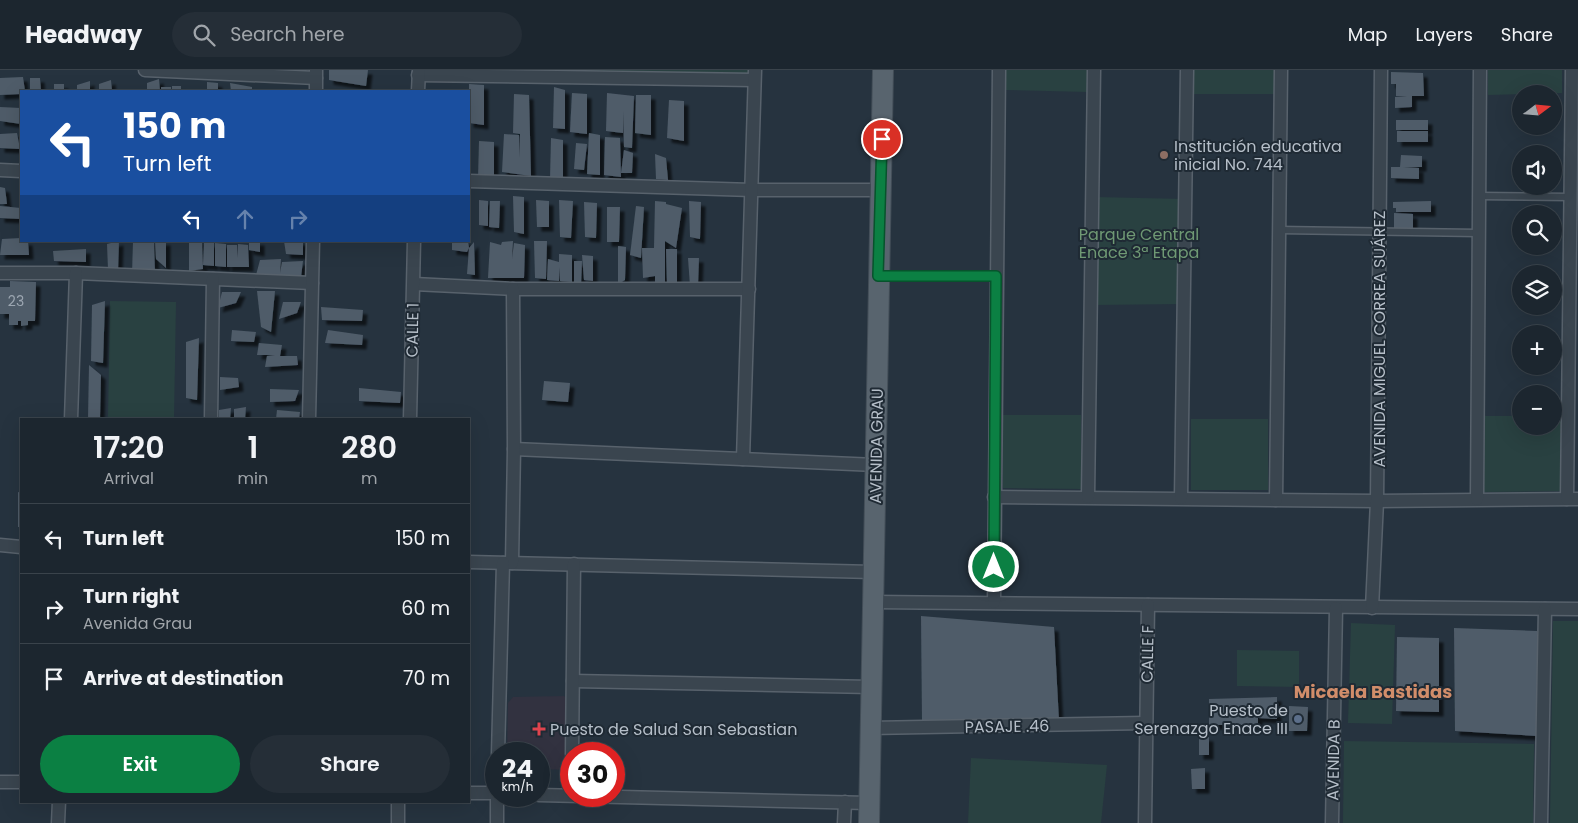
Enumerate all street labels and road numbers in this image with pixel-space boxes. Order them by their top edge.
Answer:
street label: AVENIDA MIGUEL CORREA SUÁREZ [1368,211,1391,467]
street label: CALLE 1 [401,303,424,357]
street label: AVENIDA GRAU [864,388,889,504]
street label: CALLE F [1135,625,1160,683]
street label: PASAJE .46 [964,714,1050,739]
street label: AVENIDA B [1321,719,1346,801]

